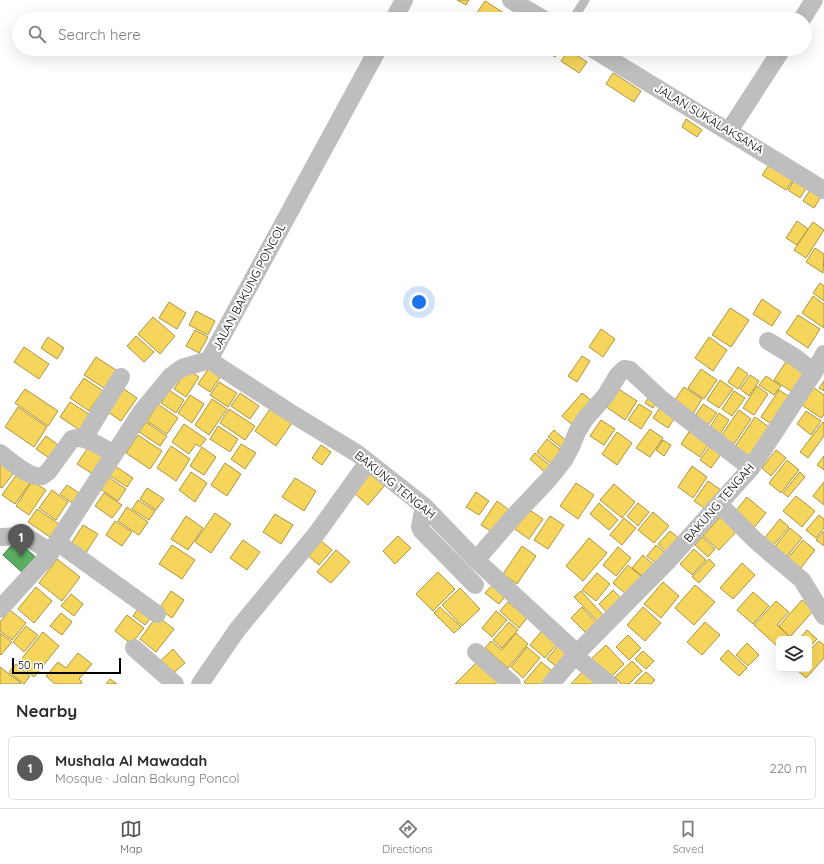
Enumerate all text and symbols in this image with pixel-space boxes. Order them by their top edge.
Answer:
search box [12,12,812,56]
icon: search [26,23,48,45]
text: Search here [58,25,141,44]
street label: JALAN SUKALAKSANA [652,80,767,157]
street label: JALAN BAKUNG PONCOL [209,220,289,353]
your location [409,292,429,312]
street label: BAKUNG TENGAH [352,447,439,522]
street label: BAKUNG TENGAH [680,460,757,545]
pin: 1 [8,524,34,557]
map controls [776,636,812,672]
button: layers [776,636,812,672]
scale bar [12,656,121,675]
text: 50 m [18,658,44,672]
text: Nearby [16,700,77,721]
text: Mushala Al Mawadah [55,751,207,770]
text: 1 [27,760,33,776]
text: 220 m [769,760,807,776]
text: Mosque · Jalan Bakung Poncol [55,770,240,786]
tab: Map [120,818,142,856]
tab: Directions [382,818,433,856]
tab: Saved [673,818,704,856]

